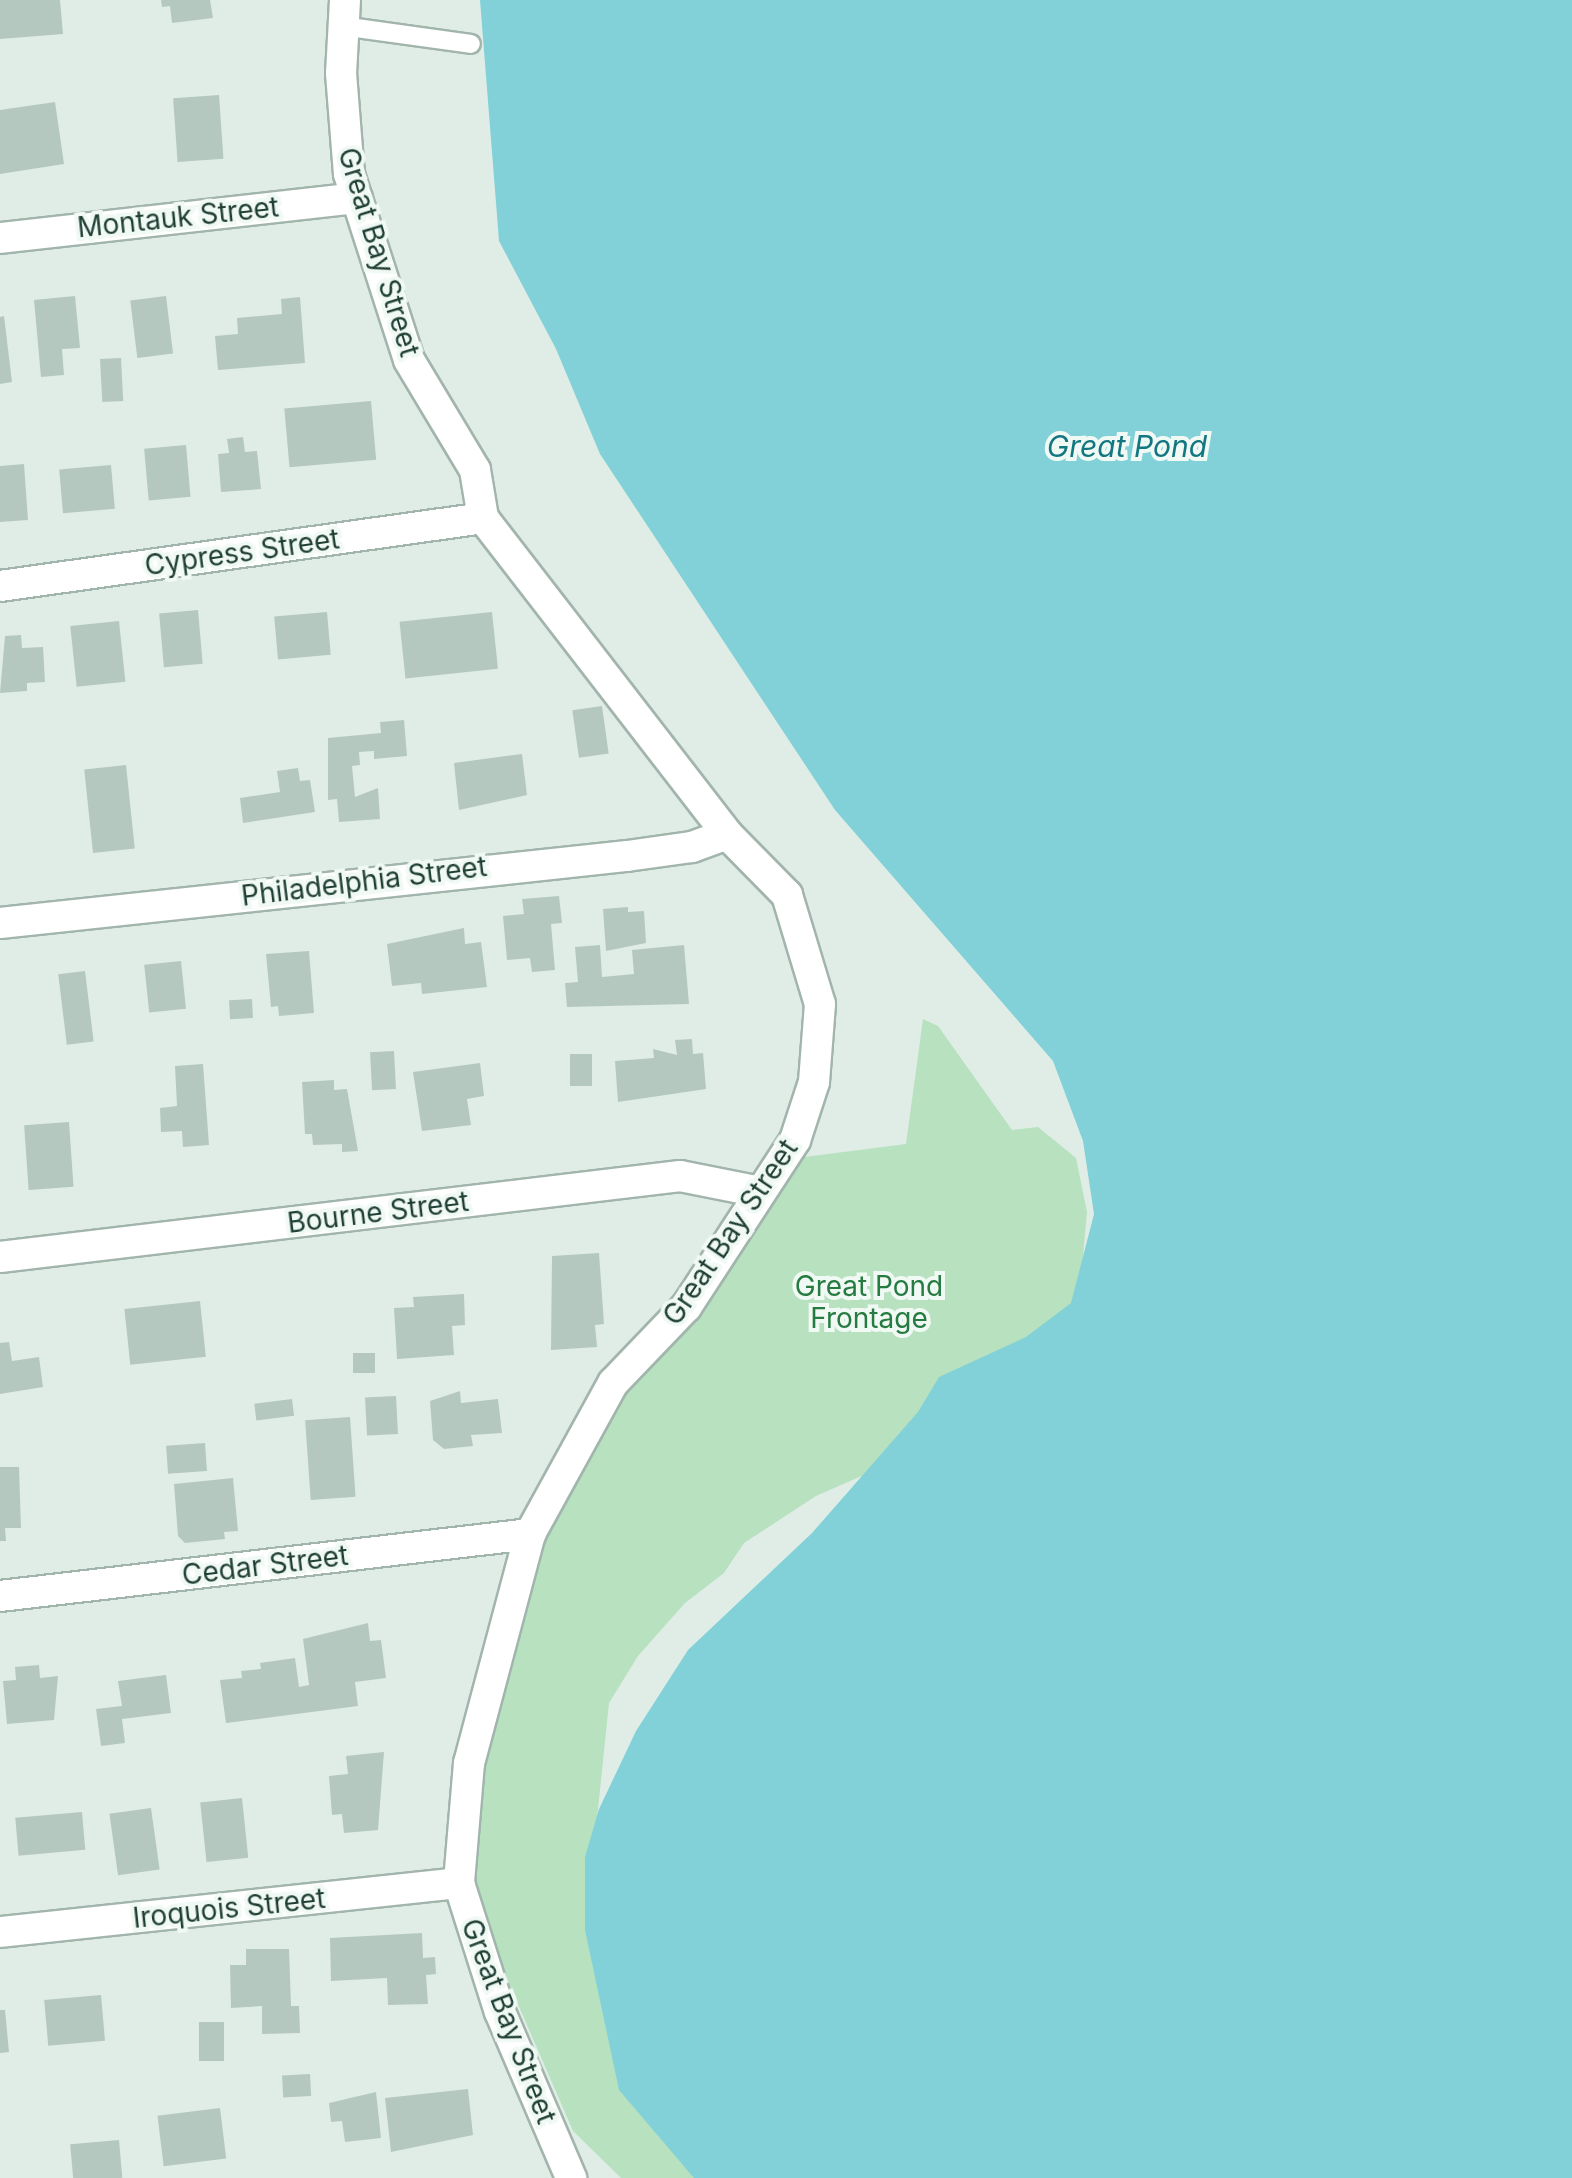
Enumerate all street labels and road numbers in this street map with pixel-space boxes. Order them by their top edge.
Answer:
street label: Great Bay Street [331,144,427,360]
street label: Montauk Street [76,190,280,244]
street label: Cypress Street [143,522,341,582]
street label: Philadelphia Street [239,849,489,913]
street label: Great Bay Street [656,1133,804,1331]
street label: Bourne Street [285,1184,471,1240]
street label: Cedar Street [180,1538,350,1592]
street label: Iroquois Street [131,1881,327,1935]
street label: Great Bay Street [455,1914,563,2128]

